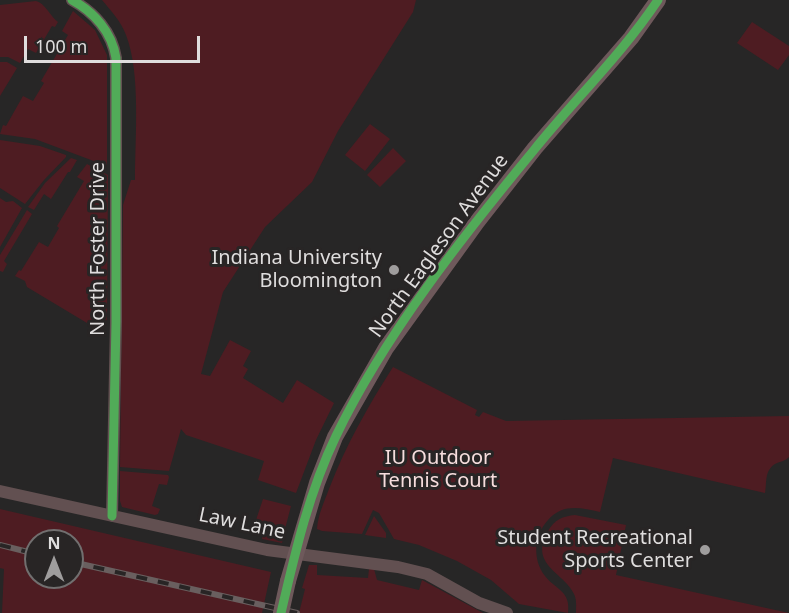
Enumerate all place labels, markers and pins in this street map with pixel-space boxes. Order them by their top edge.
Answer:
place label: Indiana University Bloomington [211,246,382,293]
marker: Indiana University Bloomington [387,263,401,277]
place label: Student Recreational Sports Center [497,526,693,573]
marker: Student Recreational Sports Center [698,543,712,557]

